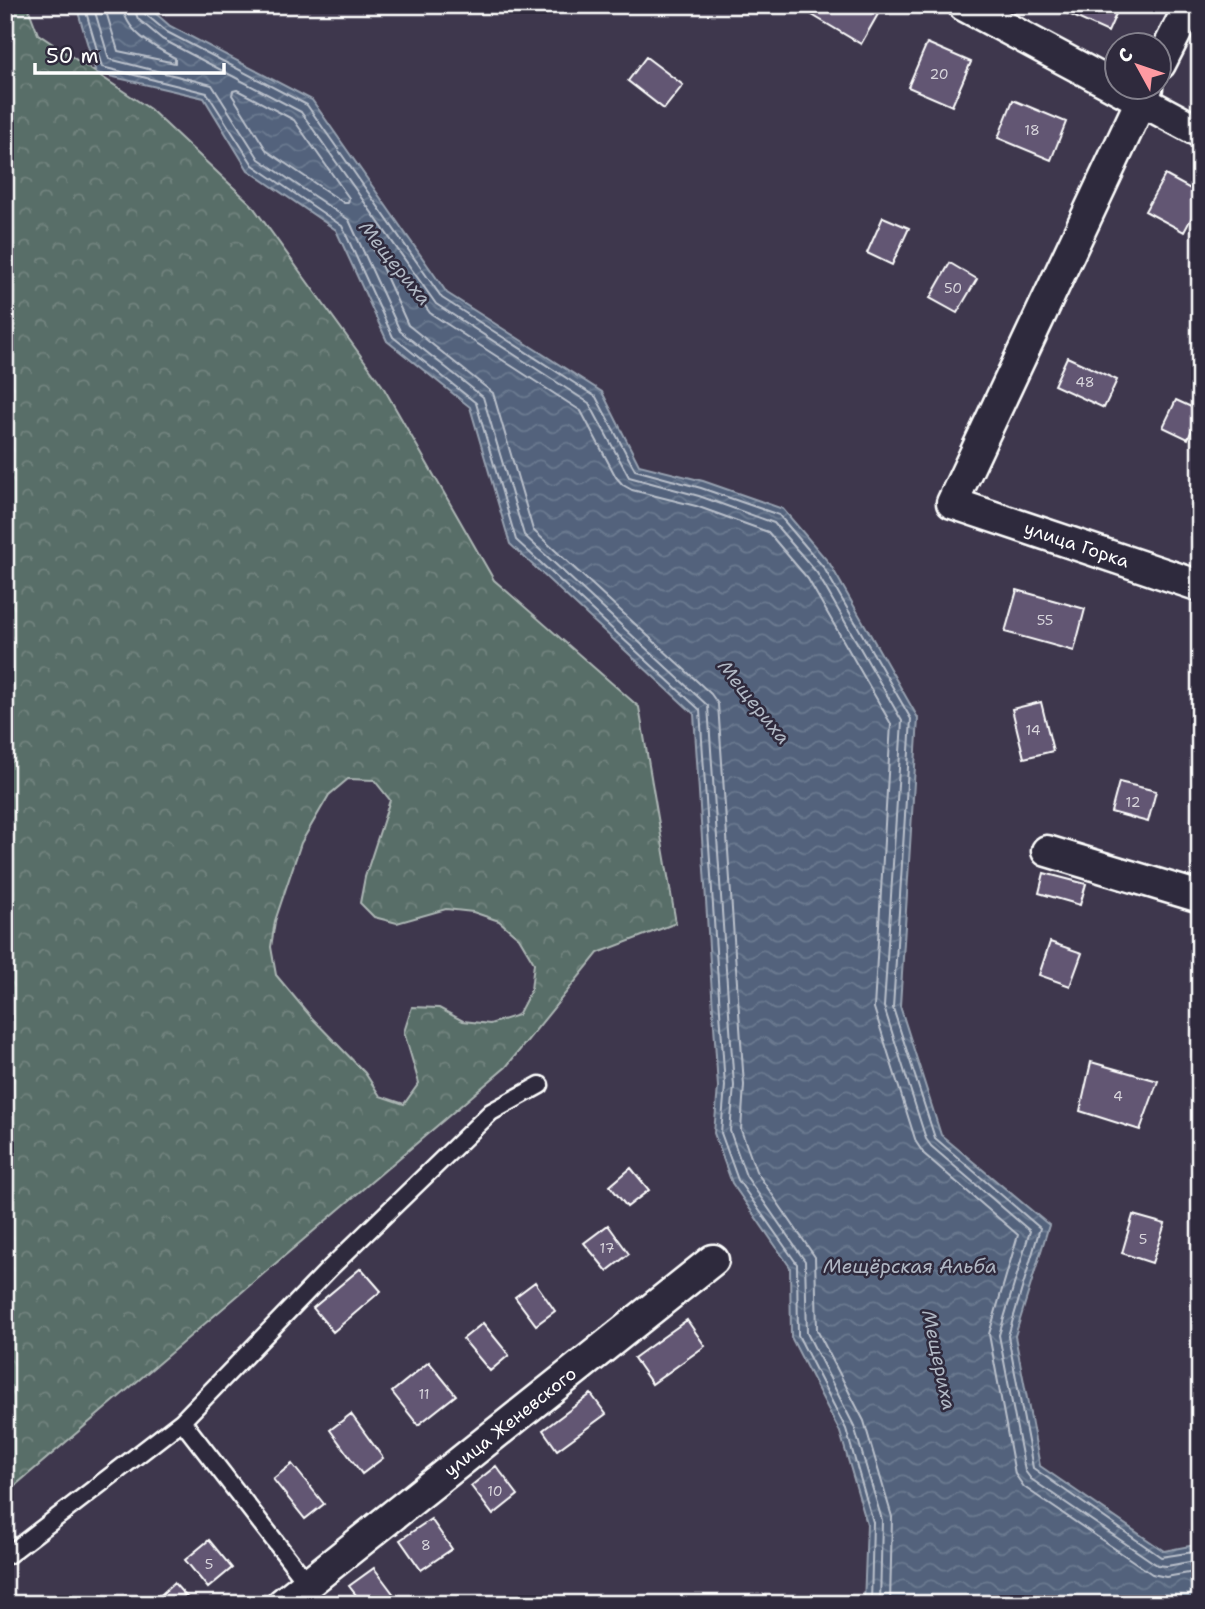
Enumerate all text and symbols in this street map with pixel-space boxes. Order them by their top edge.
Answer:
scale bar [35,32,224,76]
north arrow [1104,32,1174,102]
text: 50 m [46,42,99,70]
text: С [1112,43,1139,68]
house number: 20 [929,65,949,83]
house number: 18 [1024,121,1040,139]
water label: Мещериха [353,216,437,310]
house number: 50 [944,279,962,297]
house number: 48 [1075,373,1095,391]
street label: улица Горка [1021,516,1132,573]
house number: 55 [1037,611,1053,629]
water label: Мещериха [712,655,796,749]
house number: 14 [1025,721,1041,739]
house number: 12 [1126,793,1140,811]
house number: 4 [1113,1087,1123,1105]
house number: 5 [1139,1230,1147,1248]
house number: 17 [600,1239,614,1257]
water label: Мещёрская Альба [823,1254,997,1279]
water label: Мещериха [916,1308,962,1412]
street label: улица Женевского [439,1362,581,1482]
house number: 11 [418,1385,430,1403]
house number: 10 [487,1482,503,1500]
house number: 8 [421,1536,431,1554]
house number: 5 [205,1555,213,1573]

